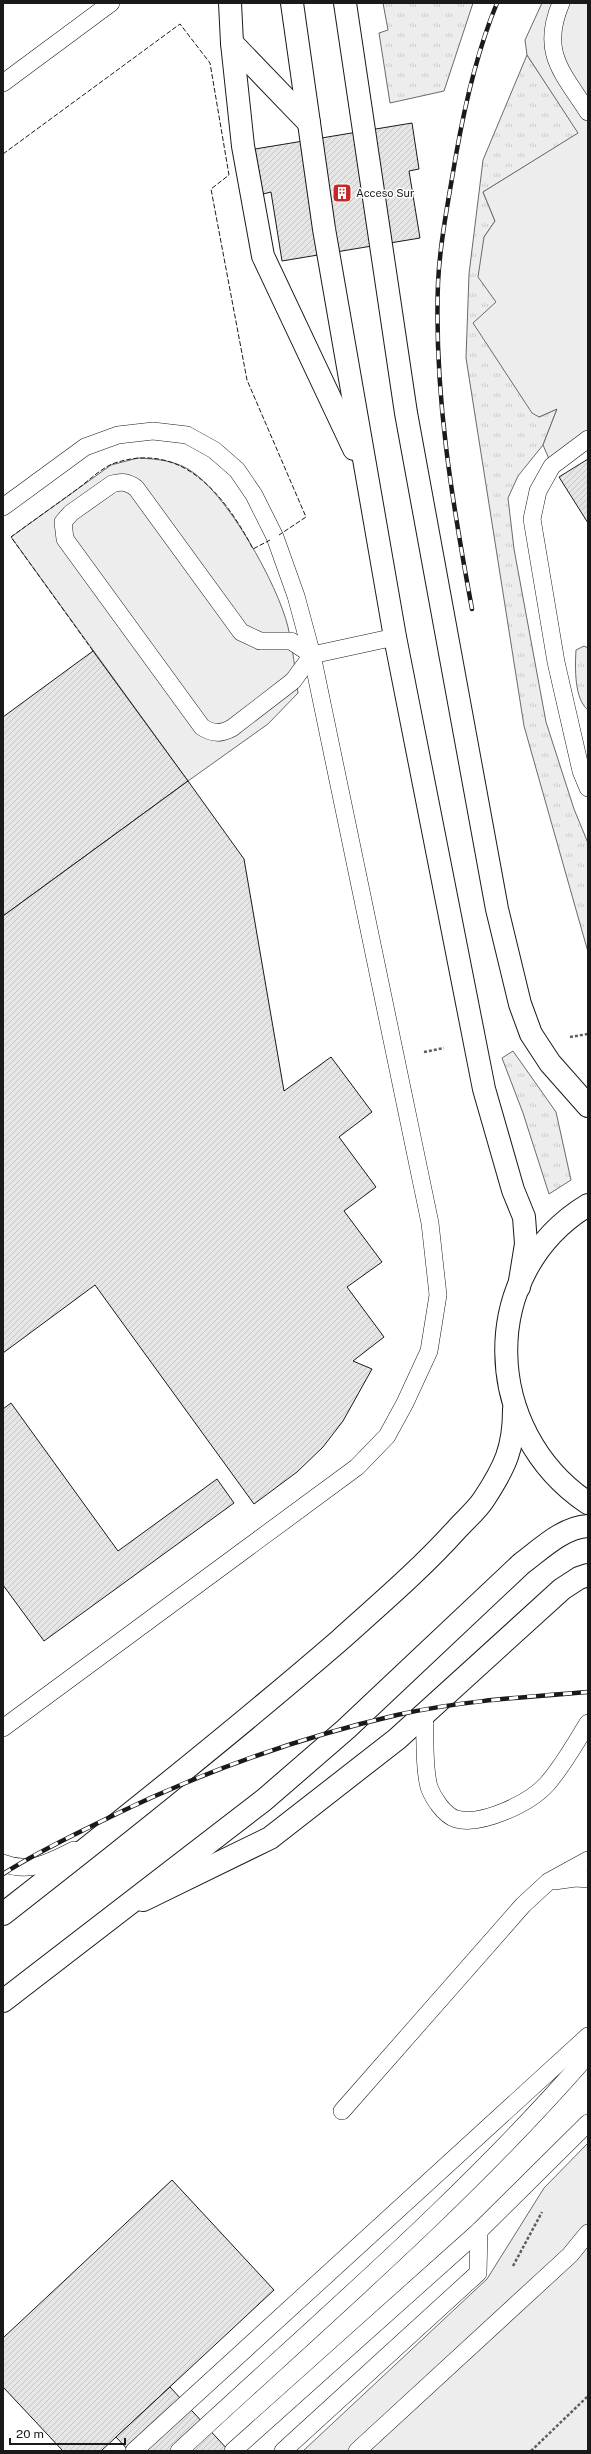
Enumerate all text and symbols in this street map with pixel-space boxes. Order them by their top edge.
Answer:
building icon: Acceso Sur [331,182,353,204]
place label: Acceso Sur [356,187,414,199]
scale bar [10,2420,125,2446]
text: 20 m [16,2427,44,2441]

